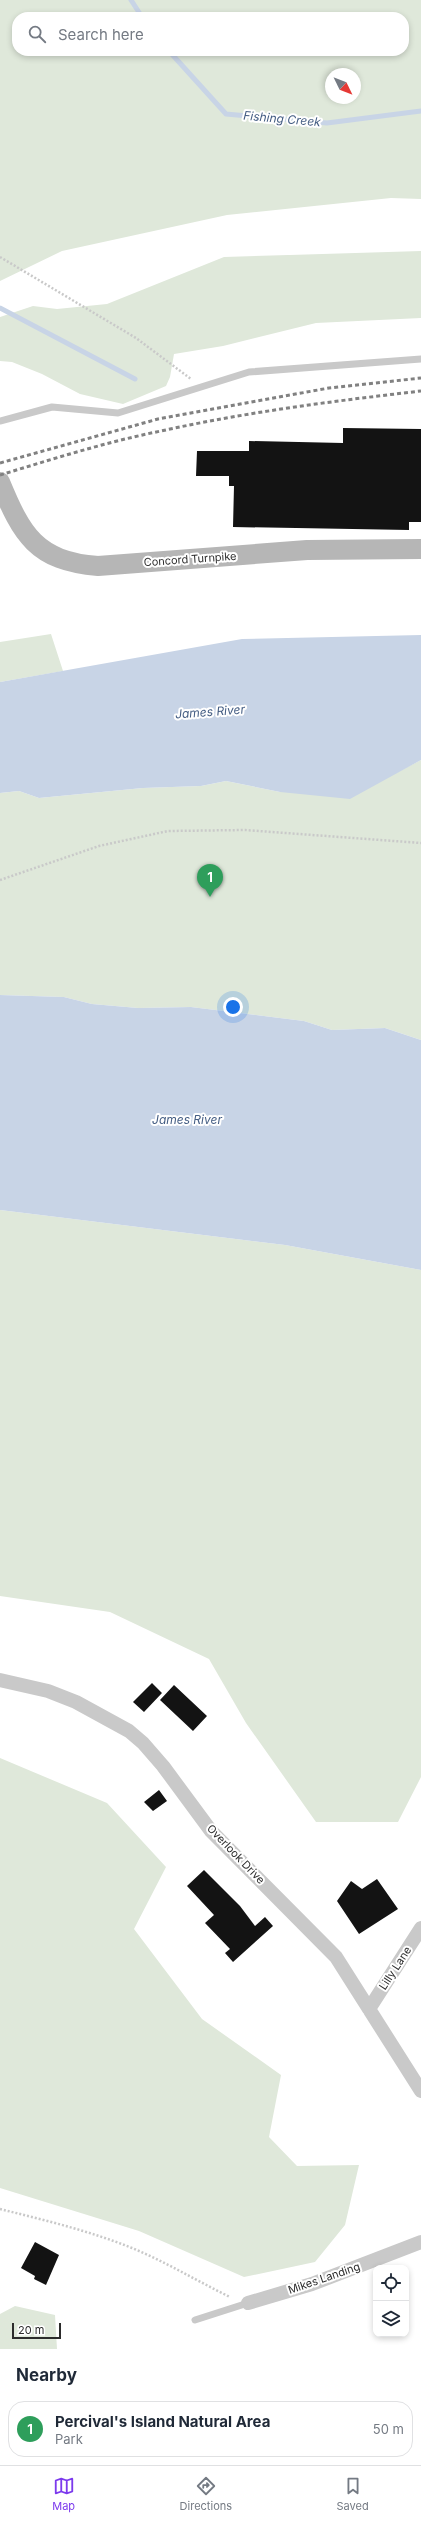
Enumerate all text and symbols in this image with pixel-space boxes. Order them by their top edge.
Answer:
search box [12,12,409,56]
icon: search [26,23,48,45]
text: Search here [58,25,144,44]
north arrow [325,68,361,104]
water label: Fishing Creek [243,108,322,129]
street label: Concord Turnpike [143,549,237,569]
water label: James River [175,702,246,721]
pin: 1 [197,864,223,897]
your location [223,997,243,1017]
water label: James River [152,1112,222,1127]
street label: Overlook Drive [204,1821,268,1887]
street label: Lilly Lane [376,1944,414,1992]
street label: Mikes Landing [286,2259,362,2297]
map controls [373,2265,409,2337]
button: locate [373,2265,409,2301]
button: layers [373,2301,409,2337]
scale bar [12,2321,61,2340]
text: 20 m [18,2323,44,2337]
text: Nearby [16,2365,77,2385]
text: Percival's Island Natural Area [55,2412,270,2431]
text: 1 [27,2421,33,2437]
text: 50 m [373,2421,404,2437]
text: Park [55,2431,83,2447]
tab: Map [52,2475,75,2513]
tab: Directions [180,2475,232,2513]
tab: Saved [337,2475,369,2513]

